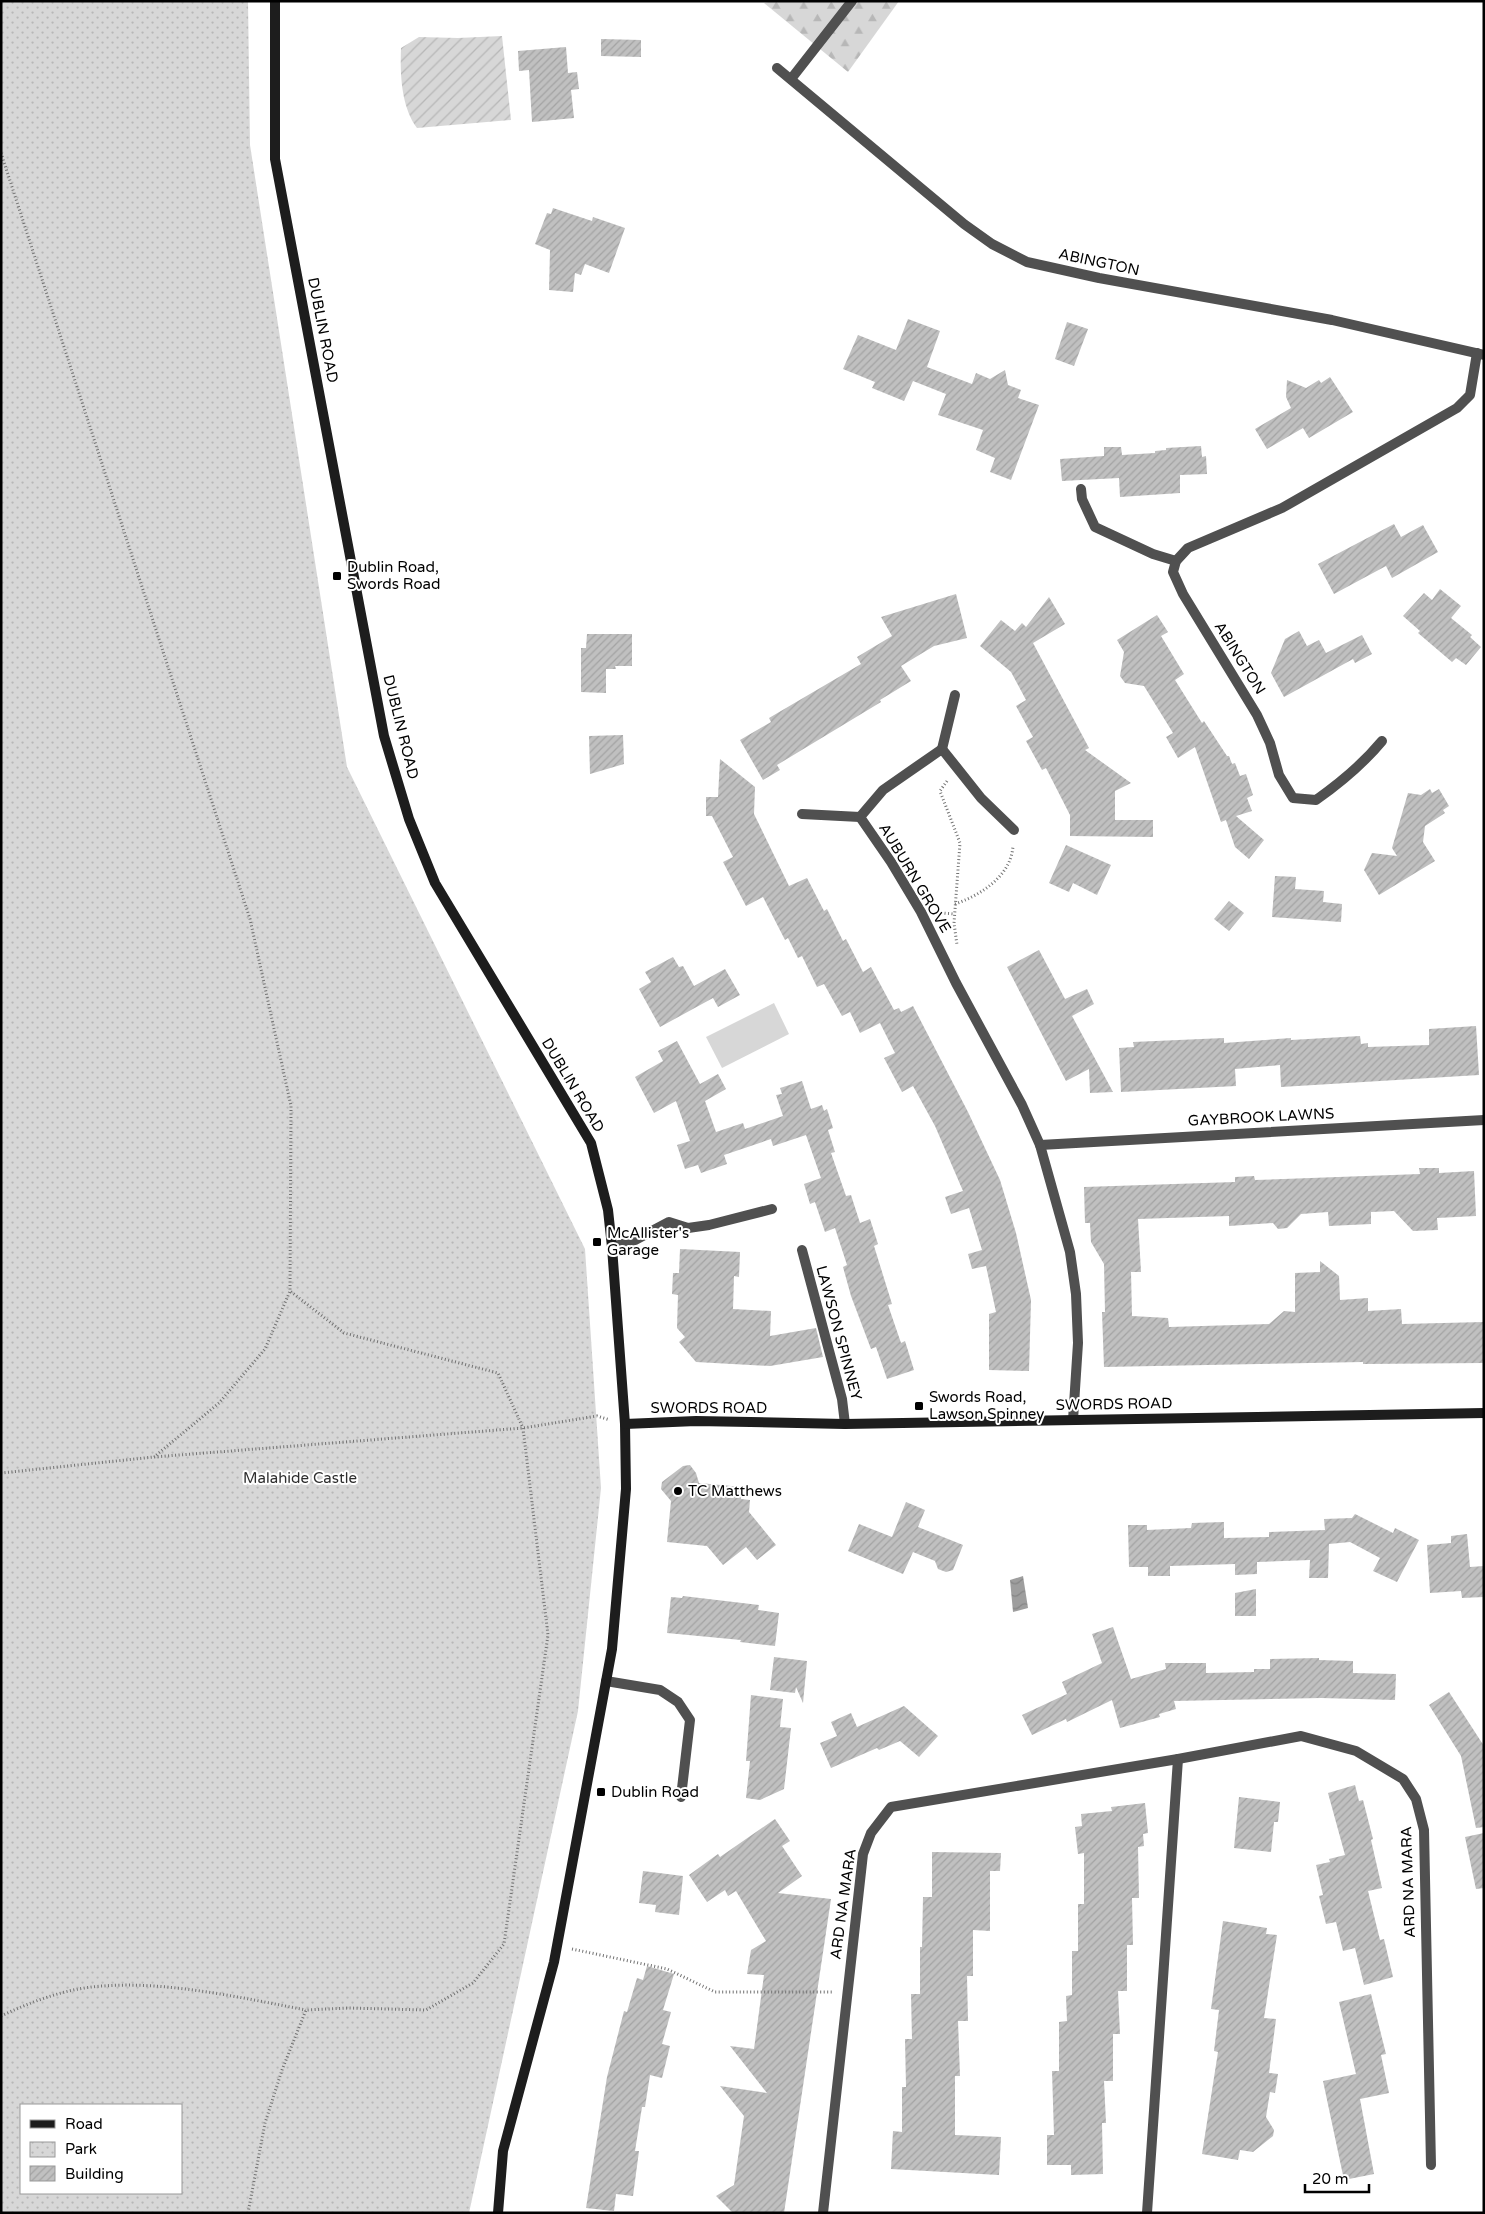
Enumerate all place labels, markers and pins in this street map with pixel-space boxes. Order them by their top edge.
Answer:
place label: Dublin Road, Swords Road [347,558,440,593]
marker: Dublin Road, Swords Road [331,570,343,582]
place label: McAllister's Garage [607,1224,689,1259]
marker: McAllister's Garage [591,1236,603,1248]
place label: Swords Road, Lawson Spinney [929,1388,1044,1423]
marker: Swords Road, Lawson Spinney [913,1400,925,1412]
place label: TC Matthews [688,1482,782,1500]
marker: TC Matthews [672,1485,684,1497]
place label: Dublin Road [611,1783,699,1801]
marker: Dublin Road [595,1786,607,1798]

